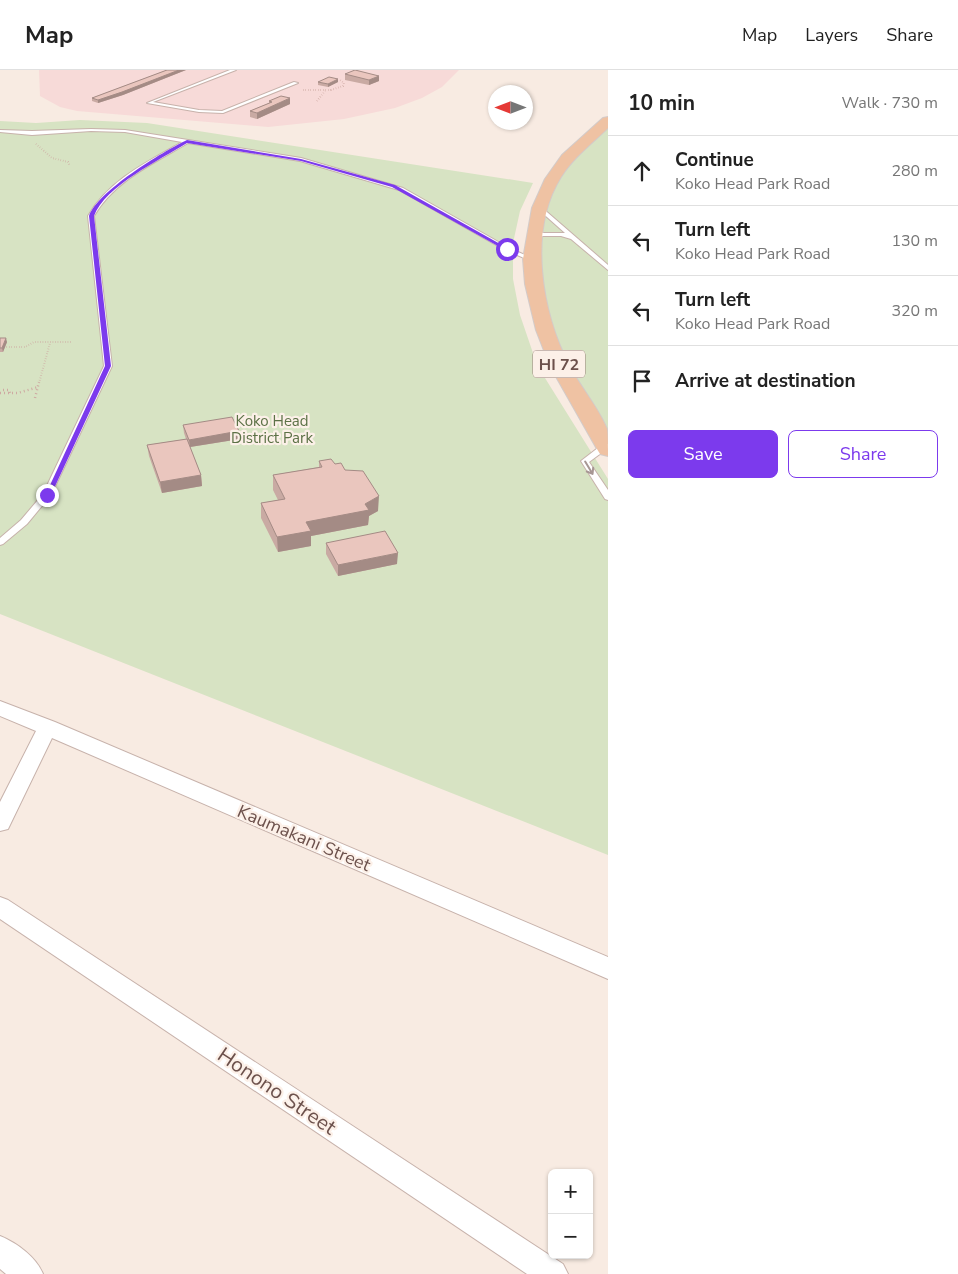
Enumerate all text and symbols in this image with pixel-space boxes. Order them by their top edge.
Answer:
text: Map [25,19,73,51]
text: Map [742,23,777,47]
text: Layers [805,23,858,47]
text: Share [886,23,933,47]
north arrow [488,85,533,130]
text: 10 min [628,89,695,117]
text: Walk · 730 m [842,92,938,114]
text: Continue [675,147,754,173]
icon: ahead [628,157,656,185]
text: 280 m [891,160,938,182]
text: Koko Head Park Road [675,173,830,195]
text: Turn left [675,217,750,243]
icon: left [628,227,656,255]
text: 130 m [891,230,938,252]
route start [496,238,519,261]
text: Koko Head Park Road [675,243,830,265]
text: Turn left [675,287,750,313]
icon: left [628,297,656,325]
text: 320 m [891,300,938,322]
text: Koko Head Park Road [675,313,830,335]
road number: HI 72 [533,350,585,378]
icon: arrive [628,367,656,395]
text: Arrive at destination [675,368,856,394]
park label: Koko Head District Park [231,411,313,448]
button: Save [628,430,778,478]
button: Share [788,430,938,478]
one-way arrow [585,461,595,475]
route end [36,484,59,507]
street label: Kaumakani Street [234,799,375,877]
street label: Honono Street [212,1041,342,1141]
map controls [548,1169,593,1259]
button: + [548,1169,593,1214]
button: − [548,1214,593,1259]

